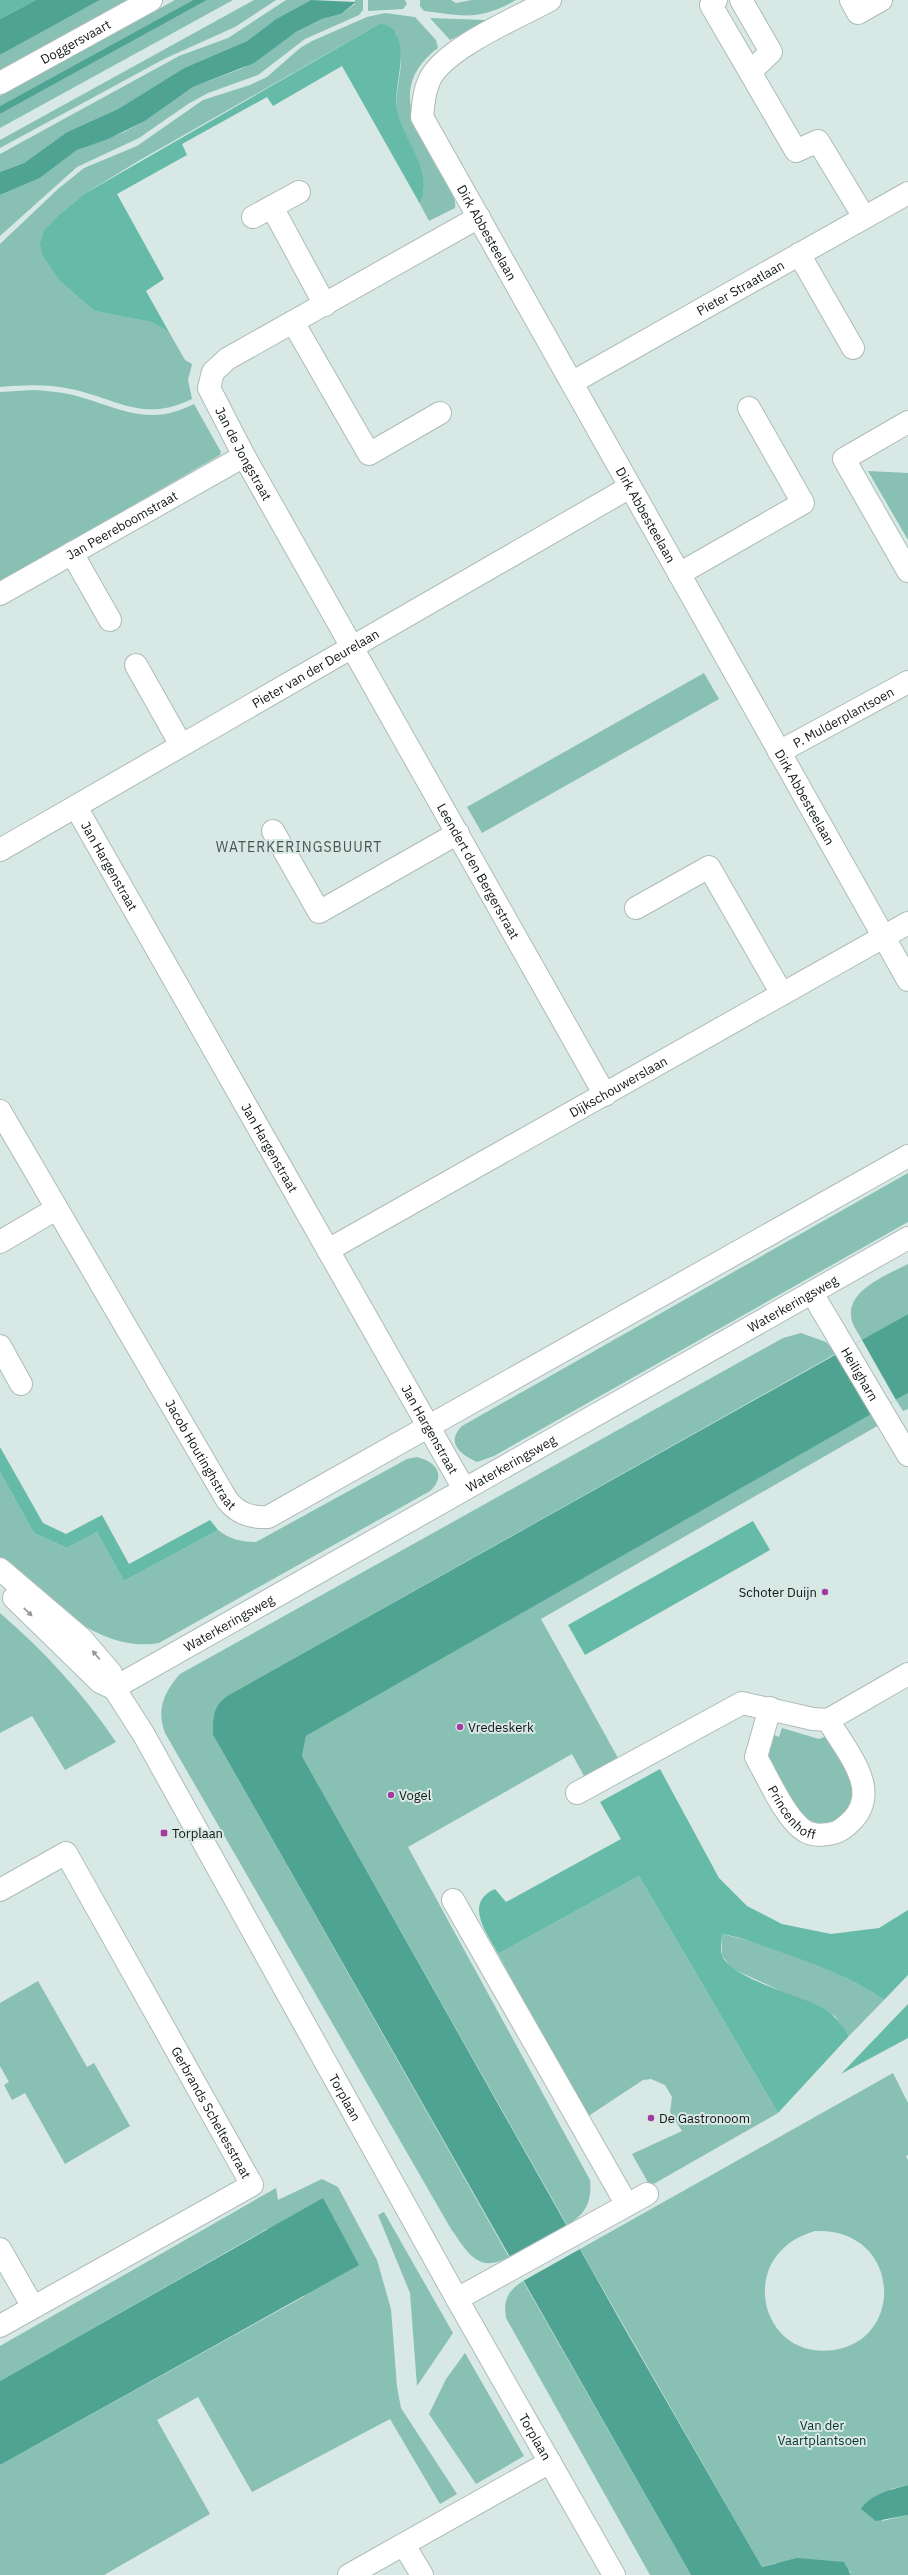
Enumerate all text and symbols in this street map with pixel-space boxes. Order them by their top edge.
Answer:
street label: Doggersvaart [37,15,113,68]
street label: Dirk Abbesteelaan [453,182,521,283]
street label: Pieter Straatlaan [693,256,787,319]
street label: Jan de Jongstraat [212,404,276,503]
street label: Dirk Abbesteelaan [612,464,680,566]
street label: Jan Peereboomstraat [63,487,181,563]
street label: Pieter van der Deurelaan [249,625,382,712]
street label: P. Mulderplantsoen [790,683,897,751]
street label: Dirk Abbesteelaan [771,746,839,848]
street label: Leendert den Bergerstraat [433,800,524,942]
street label: Jan Hargenstraat [77,818,142,914]
district label: WATERKERINGSBUURT [216,838,382,856]
street label: Dijkschouwerslaan [566,1052,670,1121]
street label: Jan Hargenstraat [238,1100,302,1195]
street label: Waterkeringsweg [744,1271,841,1336]
street label: Heiligharn [837,1344,882,1404]
street label: Jan Hargenstraat [398,1382,462,1477]
street label: Jacob Houtinghstraat [162,1396,240,1514]
street label: Waterkeringsweg [463,1431,559,1495]
place label: Schoter Duijn [739,1584,817,1601]
marker: Schoter Duijn [820,1587,830,1597]
street label: Waterkeringsweg [181,1591,277,1655]
one-way arrow [23,1607,33,1616]
one-way arrow [91,1650,100,1661]
place label: Vredeskerk [468,1719,534,1736]
marker: Vredeskerk [455,1722,465,1732]
street label: Princenhoff [764,1782,817,1843]
place label: Vogel [399,1787,432,1804]
marker: Vogel [386,1790,396,1800]
place label: Torplaan [172,1825,223,1842]
marker: Torplaan [159,1828,169,1838]
street label: Gerbrands Scheltesstraat [168,2043,255,2181]
street label: Torplaan [325,2071,365,2124]
place label: De Gastronoom [659,2110,750,2127]
marker: De Gastronoom [646,2113,656,2123]
street label: Torplaan [515,2410,555,2463]
park label: Van der Vaartplantsoen [778,2417,866,2449]

